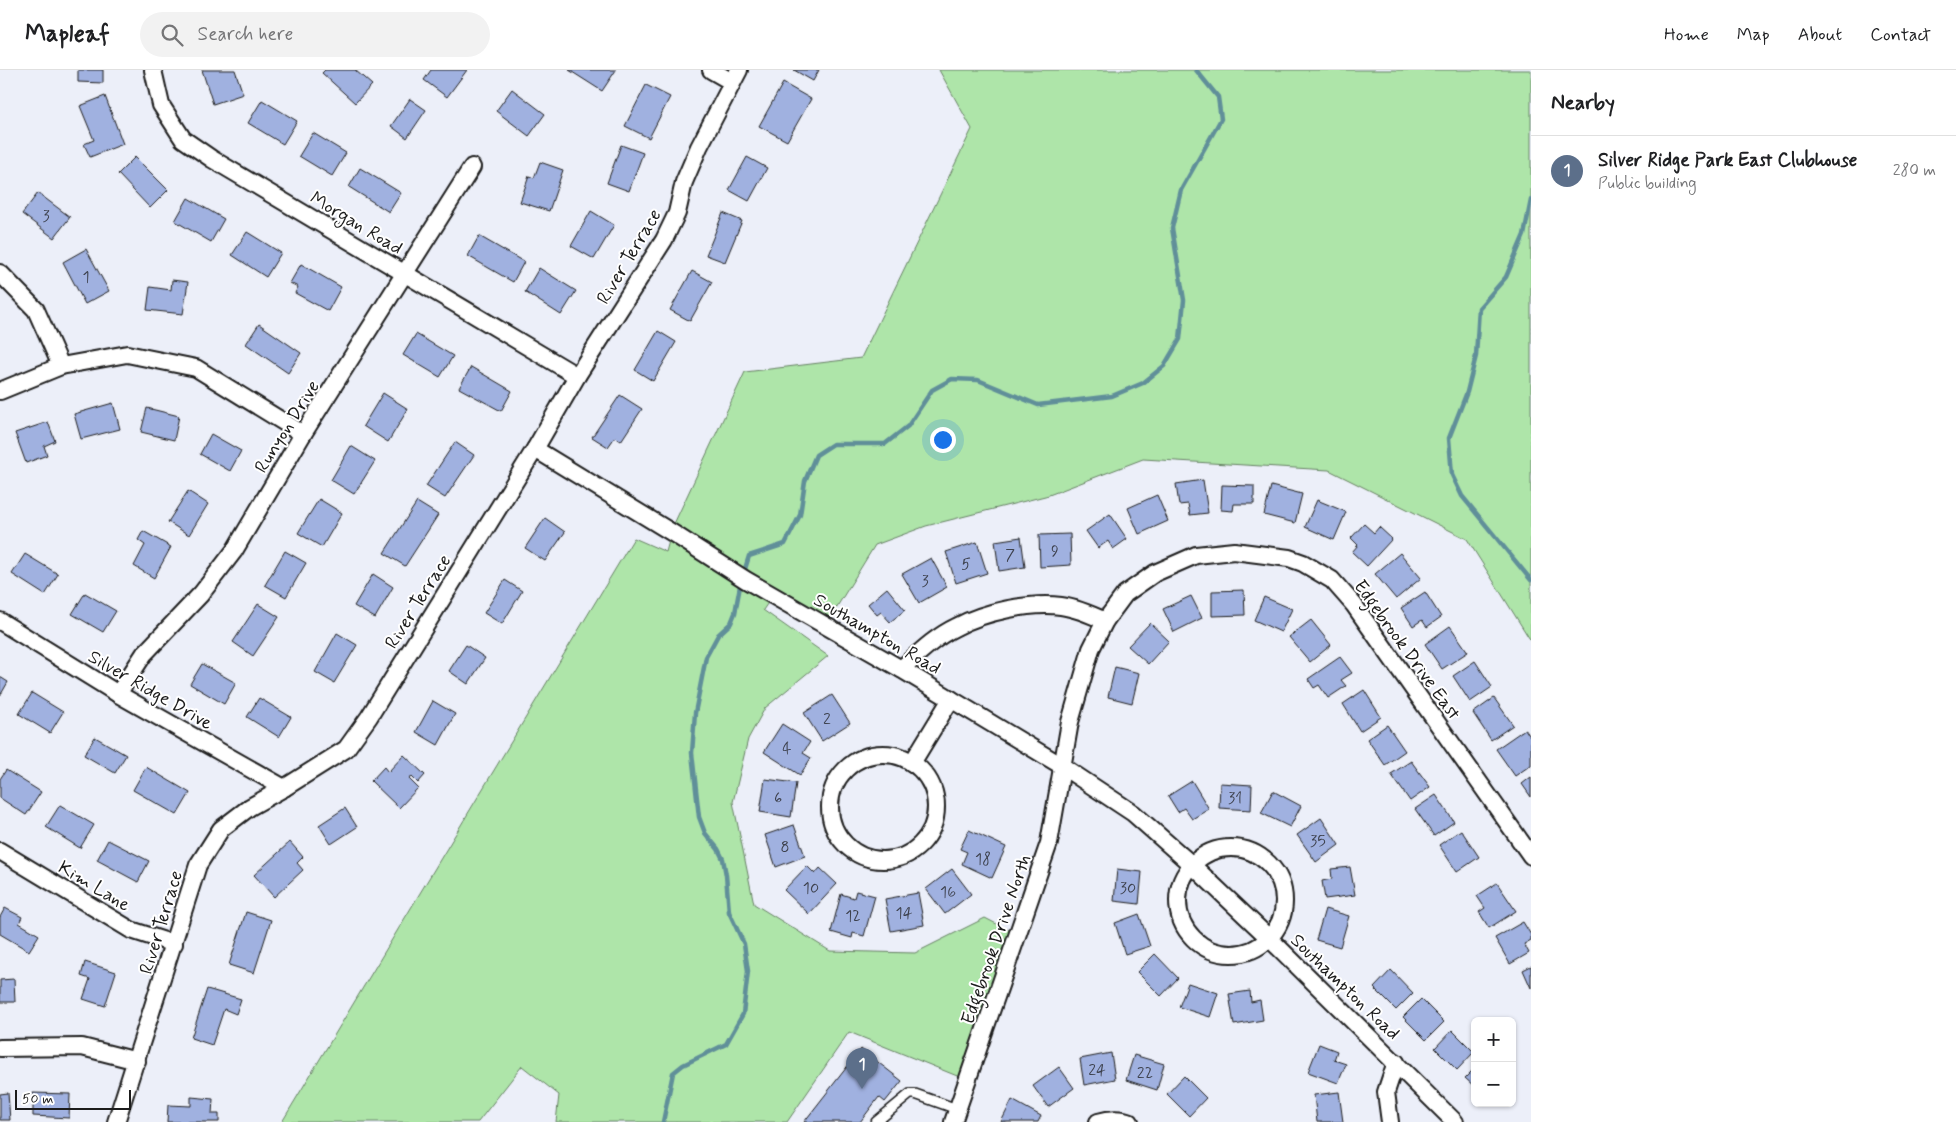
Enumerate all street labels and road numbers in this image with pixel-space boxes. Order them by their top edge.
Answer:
street label: Morgan Road [304,186,407,263]
street label: River Terrace [591,205,668,309]
street label: Runyon Drive [249,376,326,478]
street label: River Terrace [379,550,457,654]
street label: Edgebrook Drive East [1345,575,1466,727]
street label: Southampton Road [809,588,945,681]
street label: Silver Ridge Drive [83,645,217,737]
street label: Edgebrook Drive North [956,851,1040,1029]
street label: Kim Lane [54,855,135,918]
street label: River Terrace [134,868,189,977]
street label: Southampton Road [1285,928,1405,1046]

